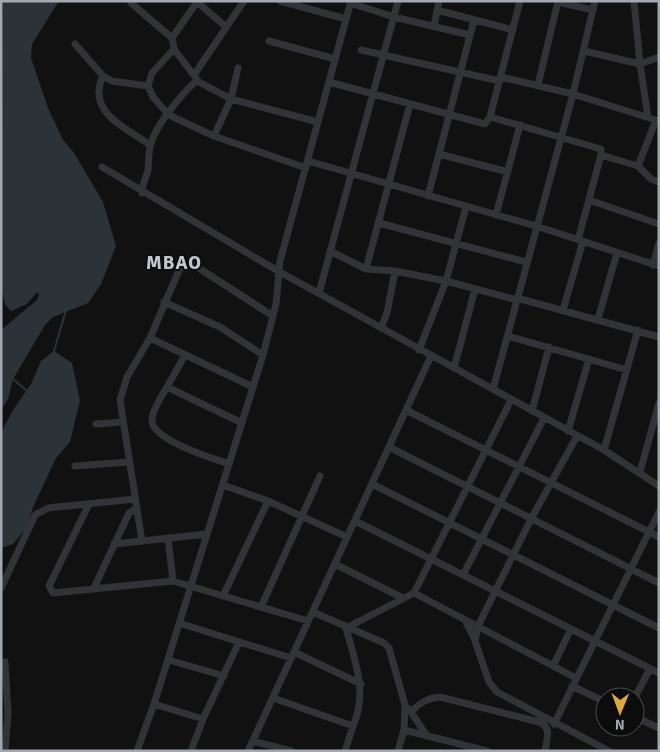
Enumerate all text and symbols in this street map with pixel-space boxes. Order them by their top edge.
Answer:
district label: MBAO [146,251,202,275]
north arrow [595,687,645,737]
text: N [615,716,625,733]

